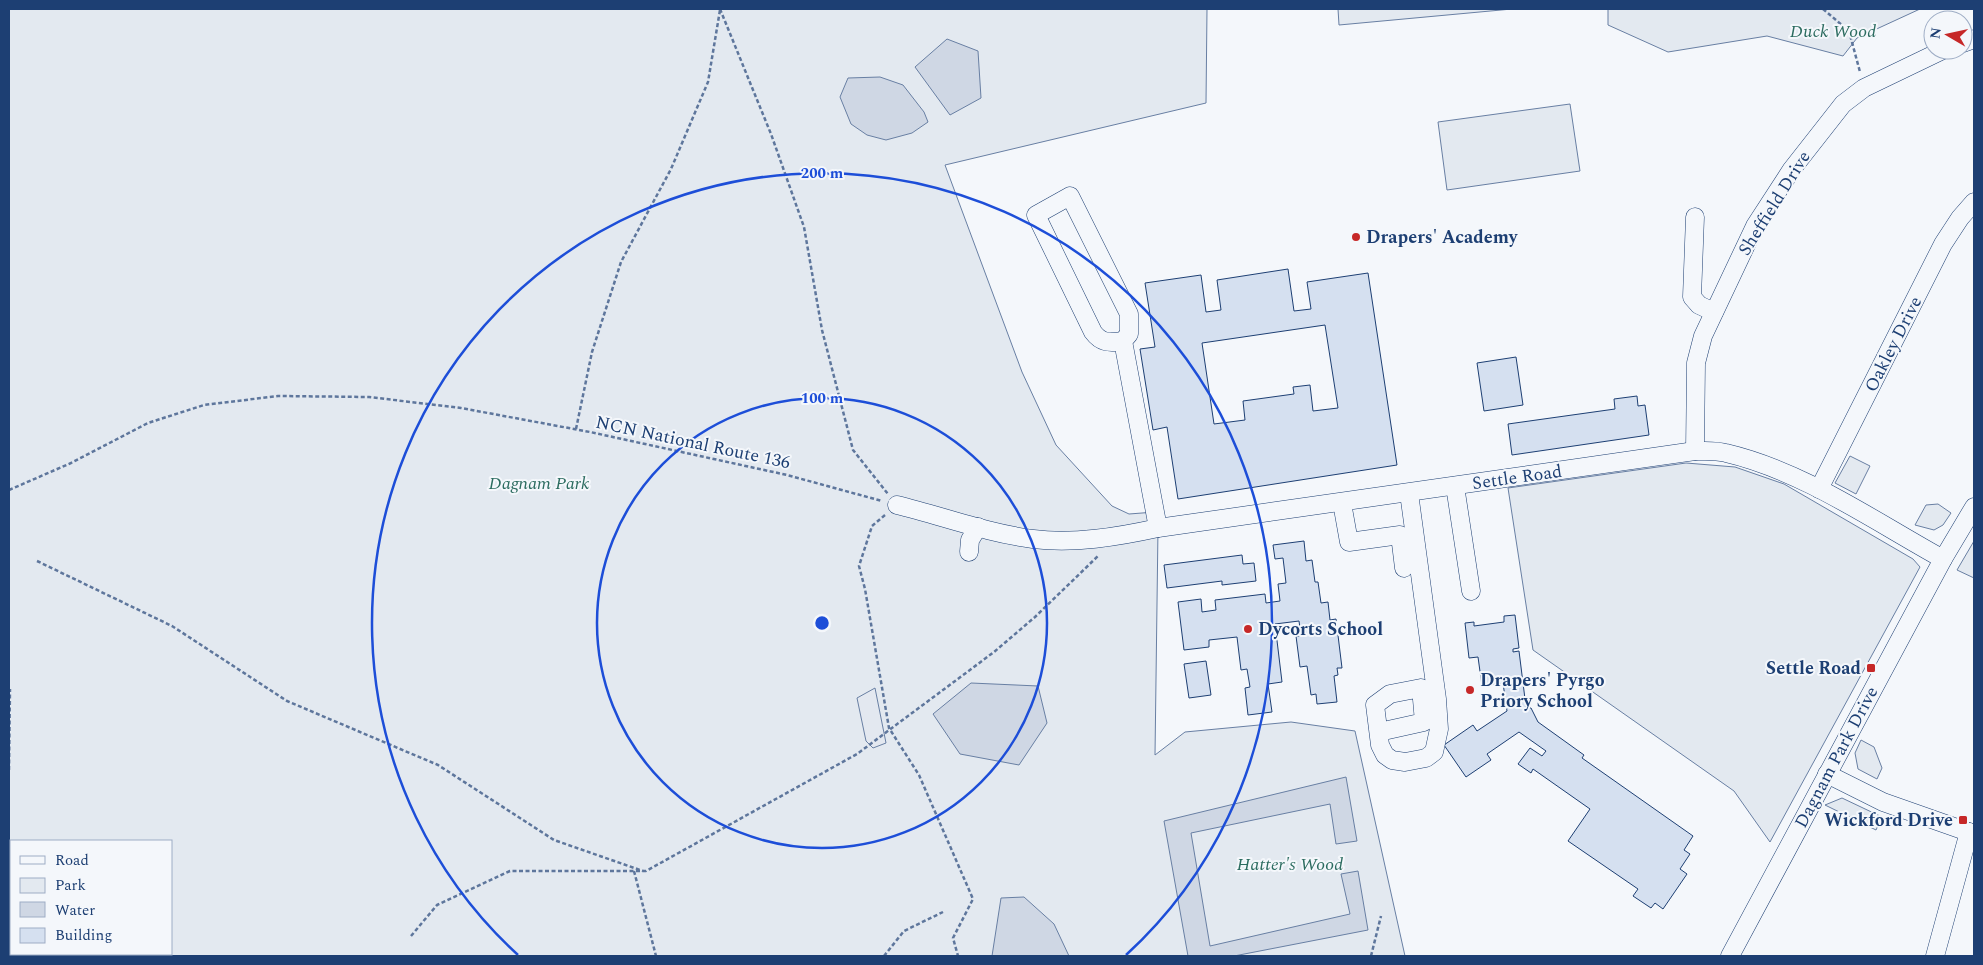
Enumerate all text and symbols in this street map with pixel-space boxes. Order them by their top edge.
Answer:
north arrow [1923,10,1973,60]
park label: Duck Wood [1790,18,1876,45]
text: N [1924,26,1947,40]
street label: Sheffield Drive [1731,146,1817,261]
text: 200 m [801,162,844,185]
place label: Drapers' Academy [1366,224,1519,251]
marker: Drapers' Academy [1350,231,1362,243]
street label: Oakley Drive [1858,292,1929,397]
text: 100 m [801,387,844,410]
street label: NCN National Route 136 [593,409,793,476]
street label: Settle Road [1470,458,1564,497]
park label: Dagnam Park [489,470,590,497]
centre of rings [813,614,831,632]
place label: Dycorts School [1258,616,1383,643]
marker: Dycorts School [1242,623,1254,635]
place label: Settle Road [1766,655,1862,682]
marker: Settle Road [1865,662,1877,674]
place label: Drapers' Pyrgo Priory School [1480,667,1605,715]
street label: Dagnam Park Drive [1788,682,1885,833]
marker: Drapers' Pyrgo Priory School [1464,684,1476,696]
place label: Wickford Drive [1824,807,1953,834]
marker: Wickford Drive [1957,814,1969,826]
legend [10,840,172,955]
text: Road [55,849,89,872]
park label: Hatter's Wood [1237,851,1343,878]
text: Park [55,874,86,897]
text: Water [55,899,95,922]
text: Building [55,924,112,947]

